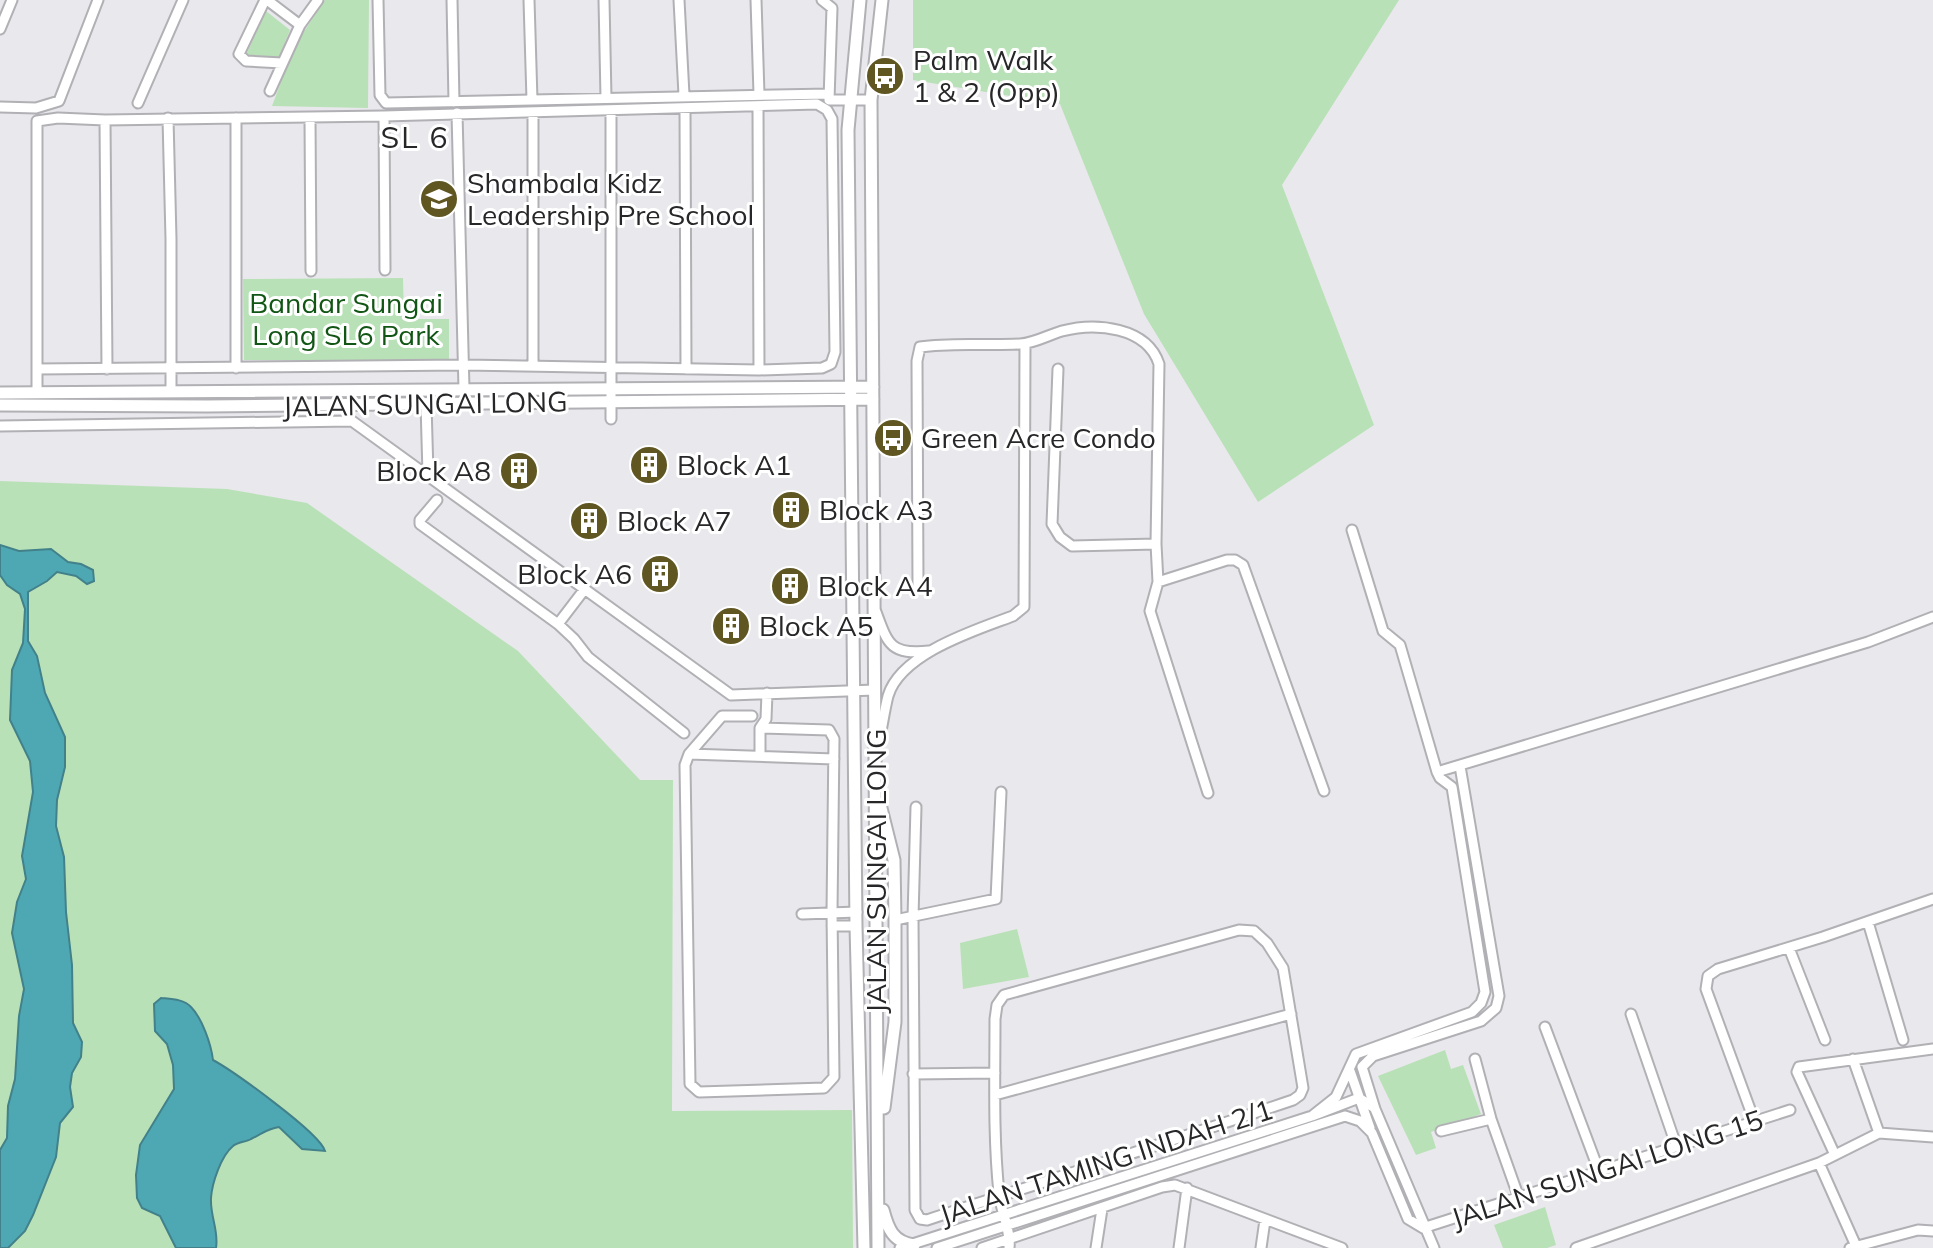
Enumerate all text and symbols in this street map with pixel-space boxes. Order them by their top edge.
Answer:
place label: Palm Walk 1 & 2 (Opp) [913,42,1060,109]
bus stop icon: Palm Walk 1 & 2 (Opp) [864,55,906,97]
district label: SL 6 [381,118,449,156]
place label: Shambala Kidz Leadership Pre School [467,165,754,232]
school or university icon: Shambala Kidz Leadership Pre School [418,178,460,220]
park label: Bandar Sungai Long SL6 Park [249,285,443,352]
street label: JALAN SUNGAI LONG [282,384,568,423]
bus stop icon: Green Acre Condo [872,417,914,459]
place label: Green Acre Condo [921,420,1156,455]
building icon: Block A1 [628,444,670,486]
place label: Block A1 [677,447,792,482]
building icon: Block A8 [498,450,540,492]
place label: Block A8 [376,453,491,488]
building icon: Block A3 [770,489,812,531]
place label: Block A3 [819,492,934,527]
building icon: Block A7 [568,500,610,542]
place label: Block A7 [617,503,732,538]
building icon: Block A6 [639,553,681,595]
place label: Block A6 [517,556,632,591]
building icon: Block A4 [769,565,811,607]
place label: Block A4 [818,568,933,603]
building icon: Block A5 [710,605,752,647]
place label: Block A5 [759,608,874,643]
street label: JALAN SUNGAI LONG [858,729,893,1013]
street label: JALAN TAMING INDAH 2/1 [935,1091,1277,1232]
street label: JALAN SUNGAI LONG 15 [1446,1102,1767,1236]

